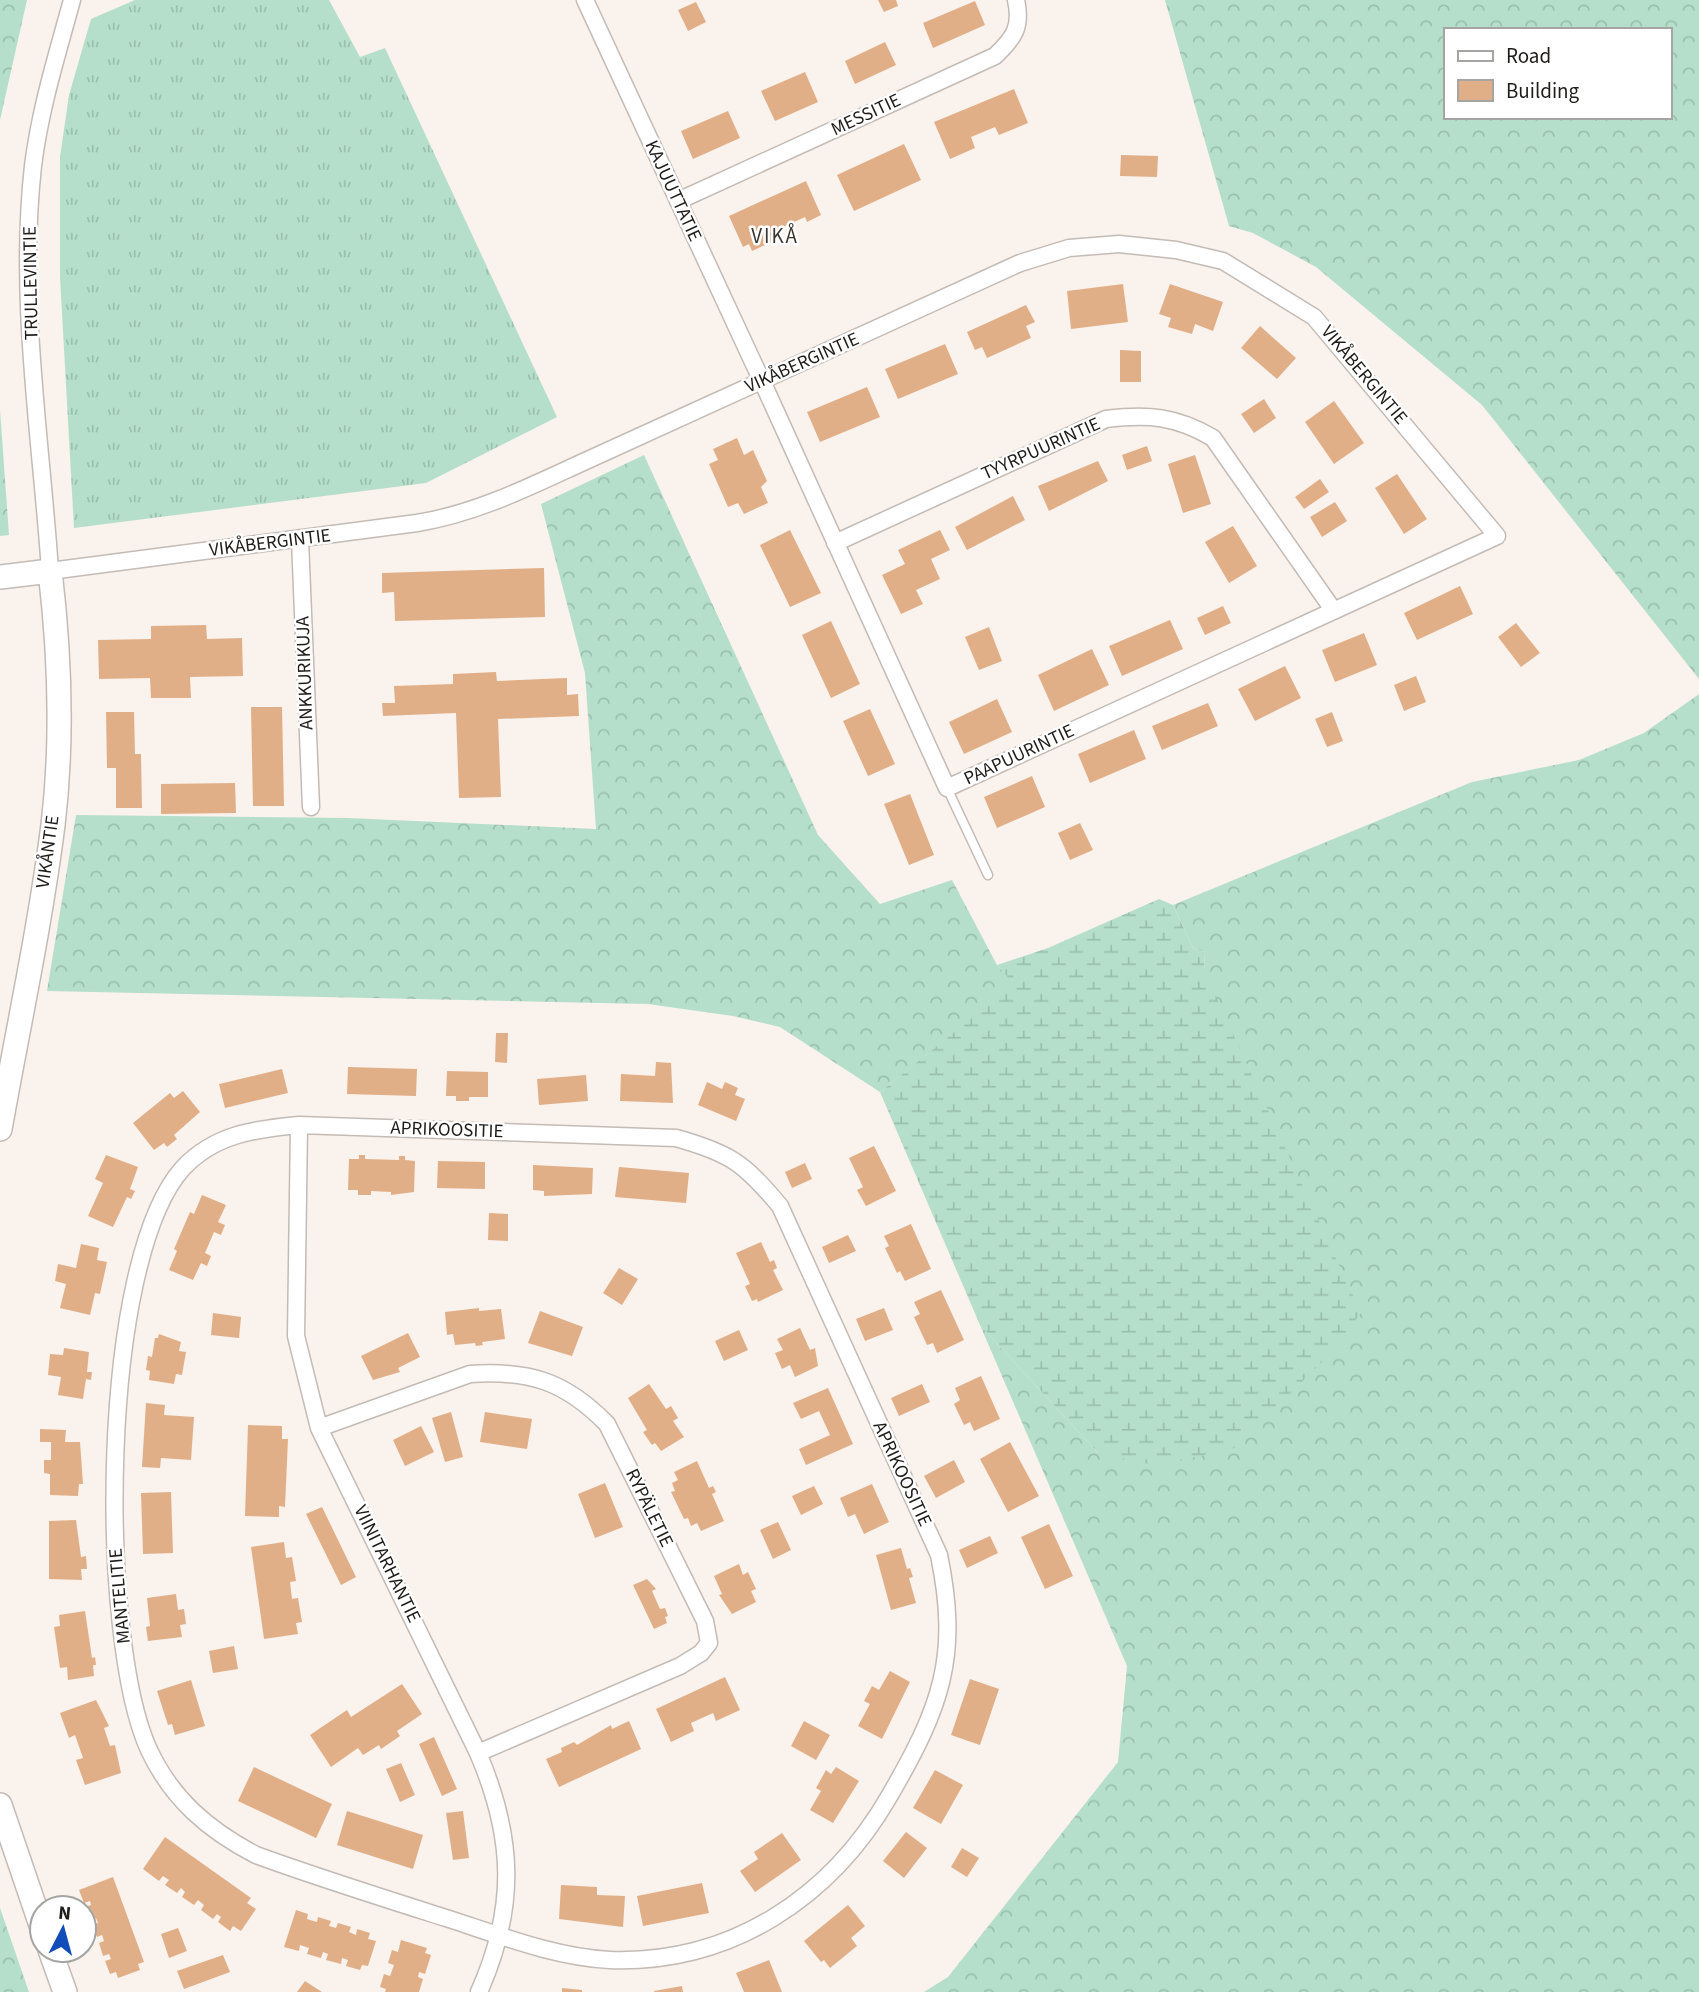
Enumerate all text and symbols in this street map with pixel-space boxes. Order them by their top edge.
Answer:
legend [1444,28,1671,119]
text: Road [1506,41,1551,71]
text: Building [1506,76,1580,106]
street label: MESSITIE [827,87,905,143]
street label: KAJUUTTATIE [638,136,708,246]
district label: VIKÅ [751,221,799,251]
street label: TRULLEVINTIE [17,226,45,340]
street label: VIKÅBERGINTIE [1314,320,1414,430]
street label: VIKÅBERGINTIE [741,326,863,400]
street label: TYYRPUURINTIE [977,411,1105,487]
street label: VIKÅBERGINTIE [208,522,332,564]
street label: ANKKURIKUJA [289,615,320,730]
street label: PAAPUURINTIE [959,718,1079,792]
street label: VIKÅNTIE [30,814,66,890]
street label: APRIKOOSITIE [390,1115,504,1145]
street label: APRIKOOSITIE [866,1417,938,1531]
street label: RYPÄLETIE [618,1464,680,1552]
street label: VIINITARHANTIE [347,1501,427,1627]
street label: MANTELITIE [102,1547,138,1645]
north arrow [28,1894,98,1964]
text: N [57,1899,72,1928]

